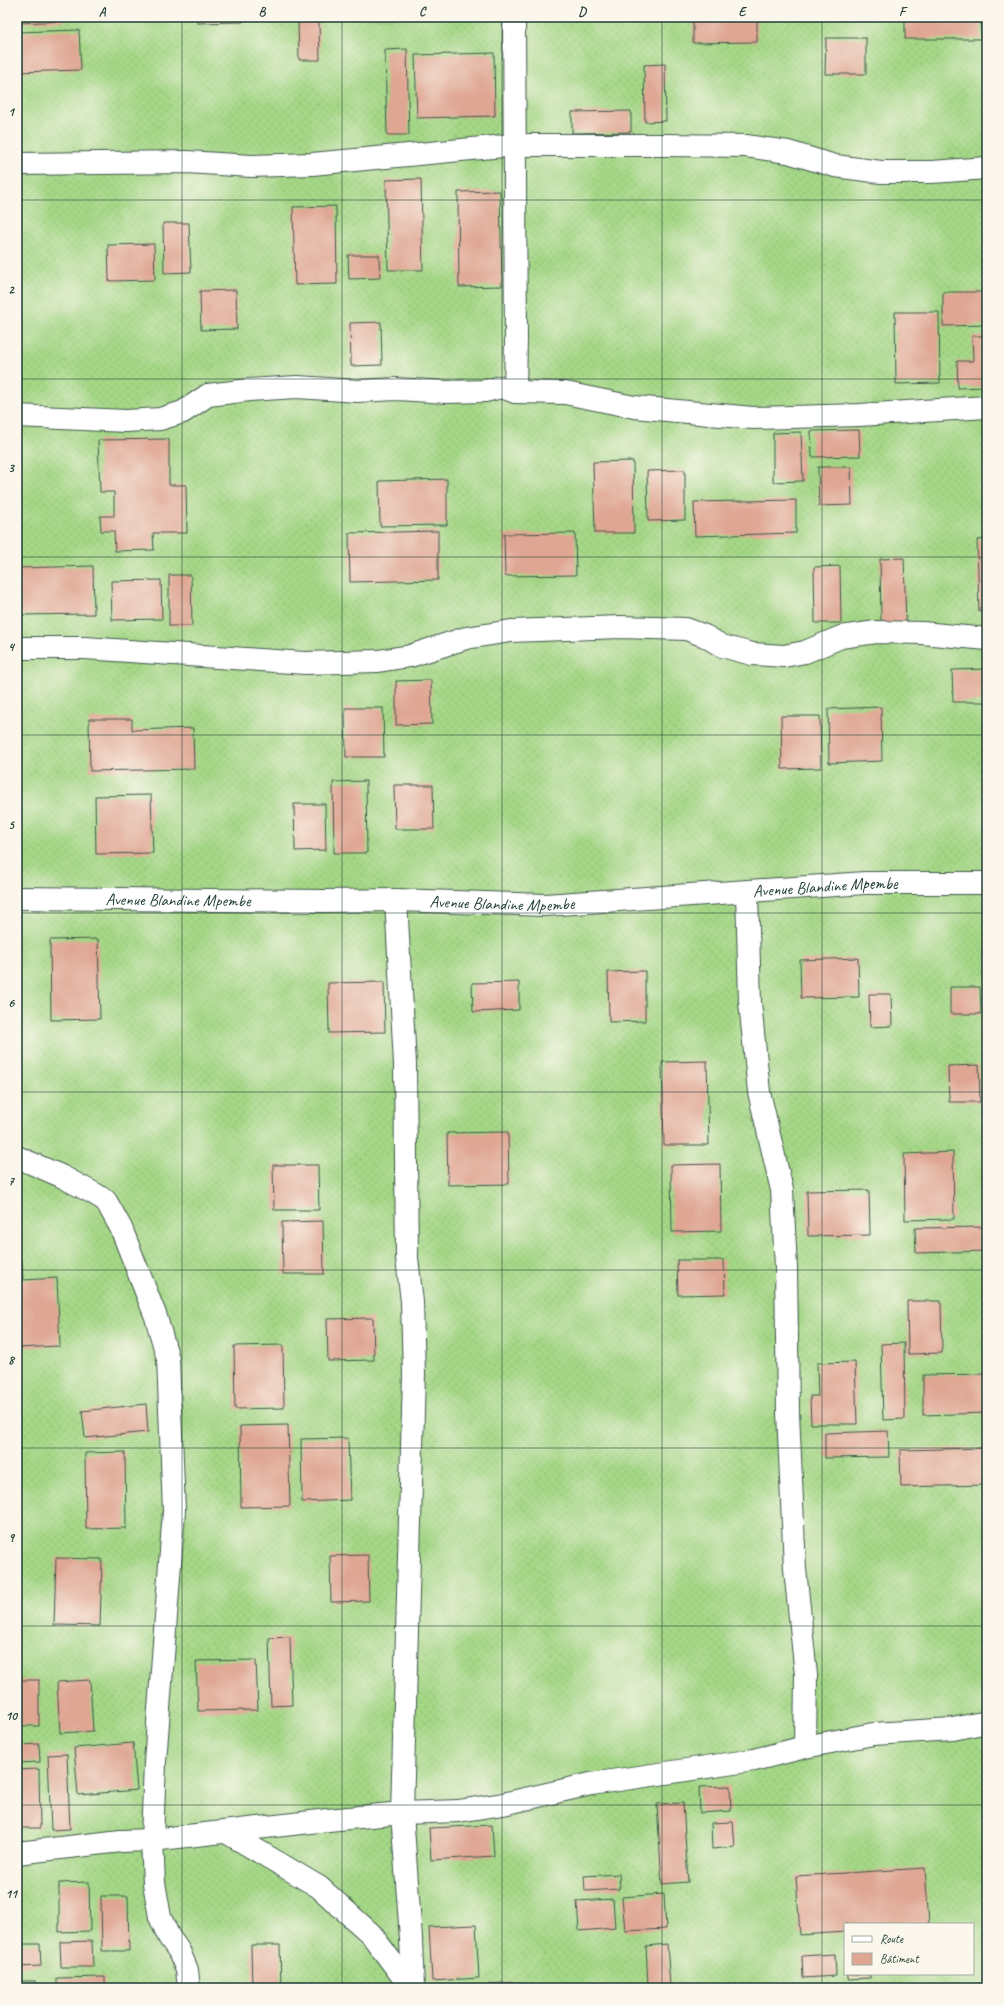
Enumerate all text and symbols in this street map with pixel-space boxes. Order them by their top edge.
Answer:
text: A [99,4,107,20]
text: B [259,4,267,20]
text: C [419,4,427,20]
text: D [578,4,587,20]
text: E [739,4,748,20]
text: F [899,4,908,20]
text: 1 [8,104,16,120]
text: 2 [8,282,15,298]
text: 3 [8,460,15,476]
text: 4 [8,639,16,655]
text: 5 [8,817,15,833]
street label: Avenue Blandine Mpembe [752,873,899,902]
street label: Avenue Blandine Mpembe [105,889,252,911]
street label: Avenue Blandine Mpembe [429,891,577,916]
text: 6 [8,995,15,1011]
text: 7 [8,1173,15,1189]
text: 8 [8,1352,16,1368]
text: 9 [8,1530,15,1546]
text: 10 [5,1708,18,1724]
text: 11 [5,1886,19,1902]
legend [844,1923,974,1975]
text: Route [880,1931,904,1947]
text: Bâtiment [880,1951,919,1967]

